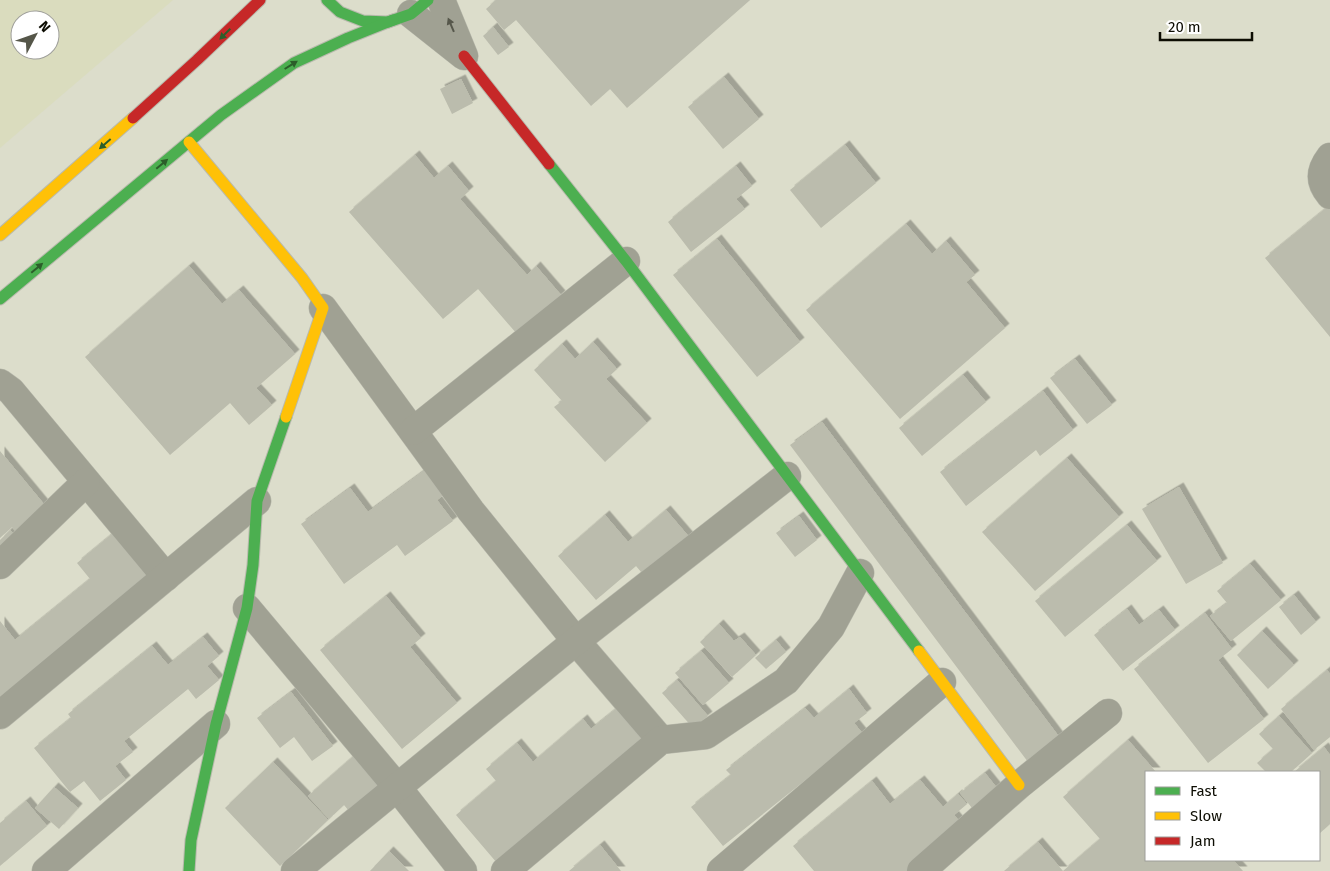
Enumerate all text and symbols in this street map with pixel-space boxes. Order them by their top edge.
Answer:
north arrow [10,10,60,60]
scale bar [1160,10,1252,42]
one-way arrow [447,17,455,32]
text: N [35,18,54,36]
text: 20 m [1168,18,1201,36]
one-way arrow [220,28,232,40]
one-way arrow [285,61,298,70]
one-way arrow [99,138,112,149]
one-way arrow [156,158,169,169]
one-way arrow [31,262,43,274]
legend [1145,771,1320,861]
text: Fast [1190,782,1217,800]
text: Slow [1190,807,1222,825]
text: Jam [1190,832,1216,850]

